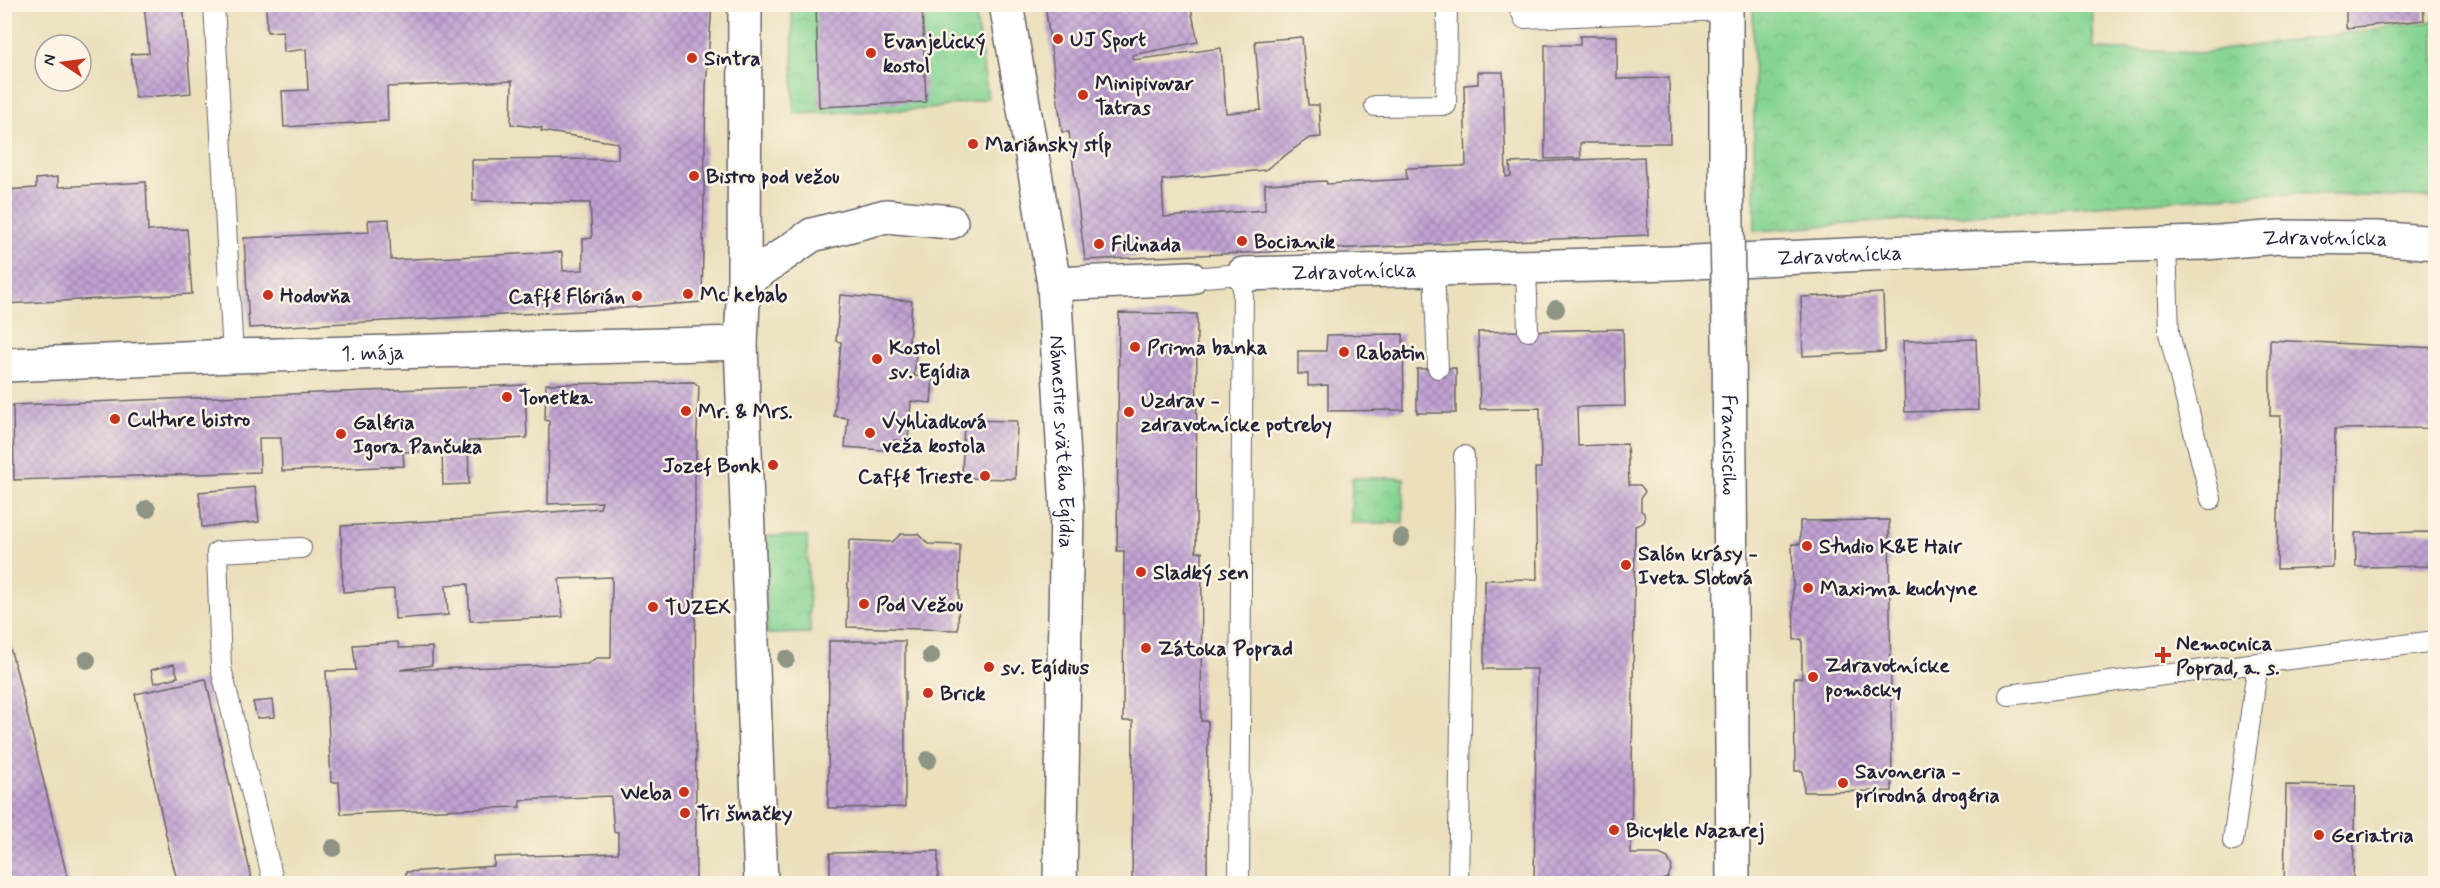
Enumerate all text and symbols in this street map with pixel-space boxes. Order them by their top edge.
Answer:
place label: UJ Sport [1070,26,1146,54]
place label: Evanjelický kostol [883,28,985,80]
marker: UJ Sport [1051,32,1065,46]
north arrow [33,33,93,93]
place label: Sintra [704,45,760,73]
marker: Evanjelický kostol [864,46,878,60]
marker: Sintra [685,51,699,65]
text: N [38,52,61,68]
place label: Minipivovar Tatras [1095,70,1194,122]
marker: Minipivovar Tatras [1076,88,1090,102]
place label: Mariánsky stĺp [985,131,1112,159]
marker: Mariánsky stĺp [966,137,980,151]
place label: Bistro pod vežou [706,163,840,191]
marker: Bistro pod vežou [687,169,701,183]
street label: Zdravotnícka [2262,224,2389,254]
place label: Bocianik [1254,228,1335,256]
place label: Filinada [1111,231,1181,259]
marker: Bocianik [1235,234,1249,248]
marker: Filinada [1092,237,1106,251]
street label: Zdravotnícka [1777,239,1903,273]
street label: Zdravotnícka [1291,257,1417,288]
place label: Mc kebab [700,281,788,309]
place label: Hodovňa [280,282,351,310]
place label: Caffé Flórián [508,283,625,311]
marker: Mc kebab [681,287,695,301]
marker: Hodovňa [261,288,275,302]
marker: Caffé Flórián [630,289,644,303]
place label: Kostol sv. Egídia [888,334,970,386]
street label: Námestie svätého Egídia [1042,334,1080,548]
place label: Prima banka [1147,334,1268,362]
street label: 1. mája [341,339,405,368]
place label: Rabatin [1356,339,1425,367]
marker: Prima banka [1128,340,1142,354]
marker: Rabatin [1337,345,1351,359]
marker: Kostol sv. Egídia [870,352,884,366]
place label: Tonetka [519,384,594,412]
place label: Uzdrav - zdravotnícke potreby [1141,387,1332,439]
marker: Tonetka [500,390,514,404]
street label: Francisciho [1714,394,1743,496]
place label: Mr. & Mrs. [698,398,793,426]
marker: Mr. & Mrs. [679,404,693,418]
marker: Uzdrav - zdravotnícke potreby [1122,405,1136,419]
place label: Culture bistro [127,406,250,434]
place label: Vyhliadková veža kostola [882,408,987,460]
place label: Galéria Igora Pančuka [353,409,482,461]
marker: Culture bistro [108,412,122,426]
marker: Vyhliadková veža kostola [863,426,877,440]
marker: Galéria Igora Pančuka [334,427,348,441]
place label: Jozef Bonk [663,452,762,480]
marker: Jozef Bonk [766,458,780,472]
place label: Caffé Trieste [858,463,974,491]
marker: Caffé Trieste [978,469,992,483]
place label: Studio K&E Hair [1819,533,1963,561]
marker: Studio K&E Hair [1800,539,1814,553]
place label: Salón krásy - Iveta Slotová [1638,540,1758,592]
marker: Salón krásy - Iveta Slotová [1619,558,1633,572]
place label: Sladký sen [1153,559,1249,587]
marker: Sladký sen [1134,565,1148,579]
place label: Maxima kuchyne [1820,575,1978,603]
marker: Maxima kuchyne [1801,581,1815,595]
place label: Pod Vežou [876,591,963,619]
place label: TUZEX [665,594,731,622]
marker: Pod Vežou [857,597,871,611]
marker: TUZEX [646,600,660,614]
place label: Nemocnica Poprad, a. s. [2176,630,2280,682]
place label: Zátoka Poprad [1158,635,1293,663]
marker: Zátoka Poprad [1139,641,1153,655]
marker: Nemocnica Poprad, a. s. [2154,646,2172,664]
place label: Zdravotnícke pomôcky [1825,652,1950,704]
place label: sv. Egídius [1000,654,1090,682]
marker: sv. Egídius [982,660,996,674]
marker: Zdravotnícke pomôcky [1806,670,1820,684]
place label: Brick [940,680,986,708]
marker: Brick [921,686,935,700]
place label: Savoneria - prírodná drogéria [1855,758,2000,810]
marker: Savoneria - prírodná drogéria [1836,776,1850,790]
place label: Weba [620,779,672,807]
marker: Weba [677,785,691,799]
place label: Tri šmačky [697,800,793,828]
marker: Tri šmačky [678,806,692,820]
place label: Bicykle Nazarej [1626,817,1764,845]
place label: Geriatria [2331,822,2414,850]
marker: Bicykle Nazarej [1607,823,1621,837]
marker: Geriatria [2312,828,2326,842]

